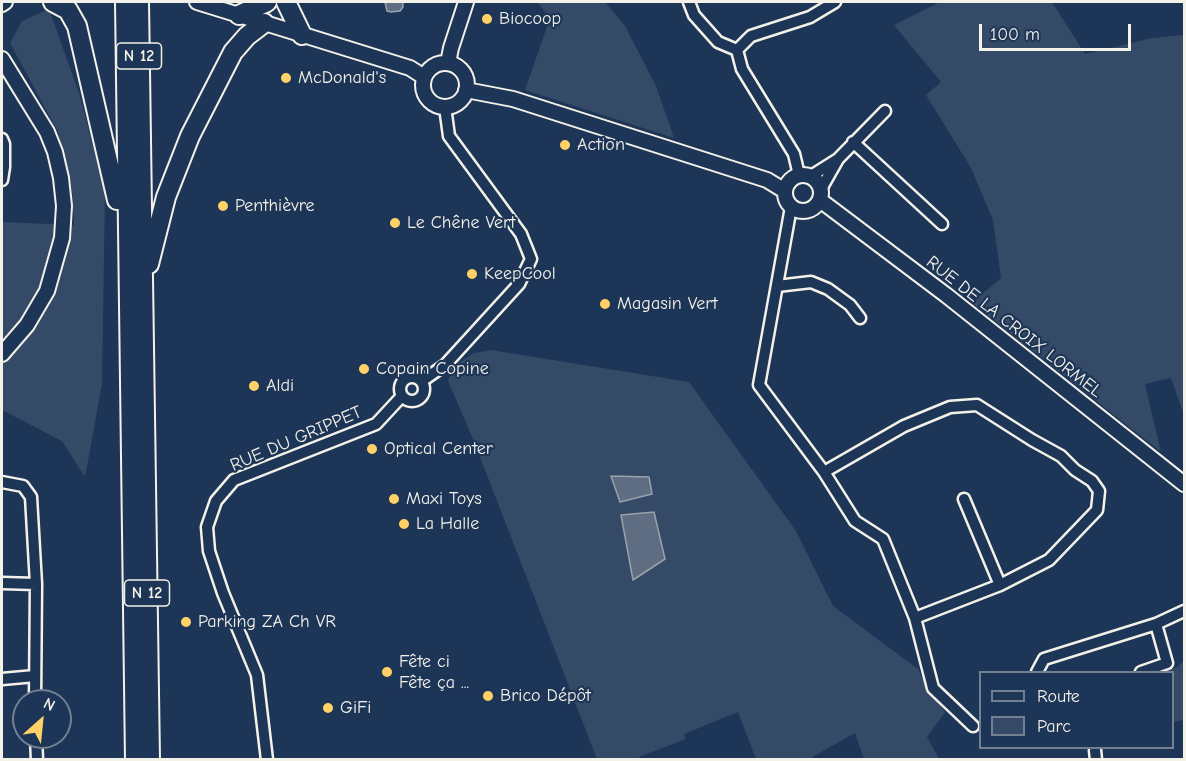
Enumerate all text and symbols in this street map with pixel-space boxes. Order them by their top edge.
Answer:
place label: Biocoop [499,8,561,30]
marker: Biocoop [480,12,494,26]
scale bar [982,12,1134,50]
text: 100 m [990,24,1040,45]
road number: N 12 [116,43,162,69]
place label: McDonald's [298,67,386,89]
marker: McDonald's [279,71,293,85]
place label: Action [577,134,625,156]
marker: Action [558,138,572,152]
place label: Penthièvre [235,195,315,217]
marker: Penthièvre [216,199,230,213]
place label: Le Chêne Vert [407,212,515,234]
marker: Le Chêne Vert [388,216,402,230]
street label: RUE DE LA CROIX LORMEL [922,252,1106,402]
place label: KeepCool [484,263,556,285]
marker: KeepCool [465,267,479,281]
place label: Magasin Vert [617,293,718,315]
marker: Magasin Vert [598,297,612,311]
place label: Copain Copine [376,358,489,380]
marker: Copain Copine [357,362,371,376]
place label: Aldi [266,375,294,397]
marker: Aldi [247,379,261,393]
street label: RUE DU GRIPPET [227,402,365,476]
place label: Optical Center [384,438,493,460]
marker: Optical Center [365,442,379,456]
place label: Maxi Toys [406,488,482,510]
marker: Maxi Toys [387,492,401,506]
place label: La Halle [416,513,479,535]
marker: La Halle [397,517,411,531]
road number: N 12 [124,580,170,606]
place label: Parking ZA Ch VR [198,611,336,633]
marker: Parking ZA Ch VR [179,615,193,629]
place label: Fête ci Fête ça ... [399,651,469,694]
marker: Fête ci Fête ça ... [380,665,394,679]
legend [979,671,1174,749]
place label: Brico Dépôt [500,685,591,707]
text: Route [1037,686,1080,707]
north arrow [12,689,72,749]
marker: Brico Dépôt [481,689,495,703]
text: N [41,694,58,715]
place label: GiFi [340,697,371,719]
marker: GiFi [321,701,335,715]
text: Parc [1037,716,1071,737]

